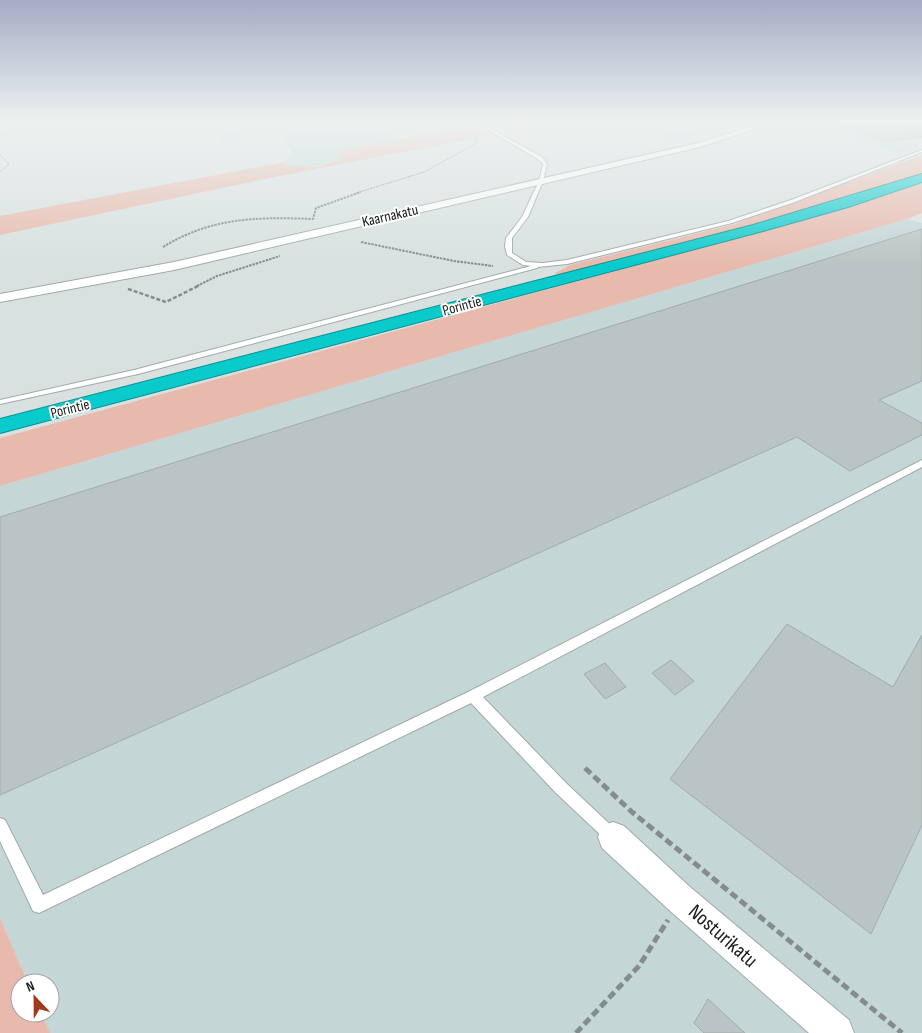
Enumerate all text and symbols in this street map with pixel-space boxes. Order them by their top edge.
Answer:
street label: Kaarnakatu [360,200,420,232]
street label: Porintie [440,292,484,320]
street label: Porintie [49,395,91,423]
street label: Nosturikatu [683,899,763,973]
north arrow [10,973,60,1023]
text: N [24,977,37,996]

